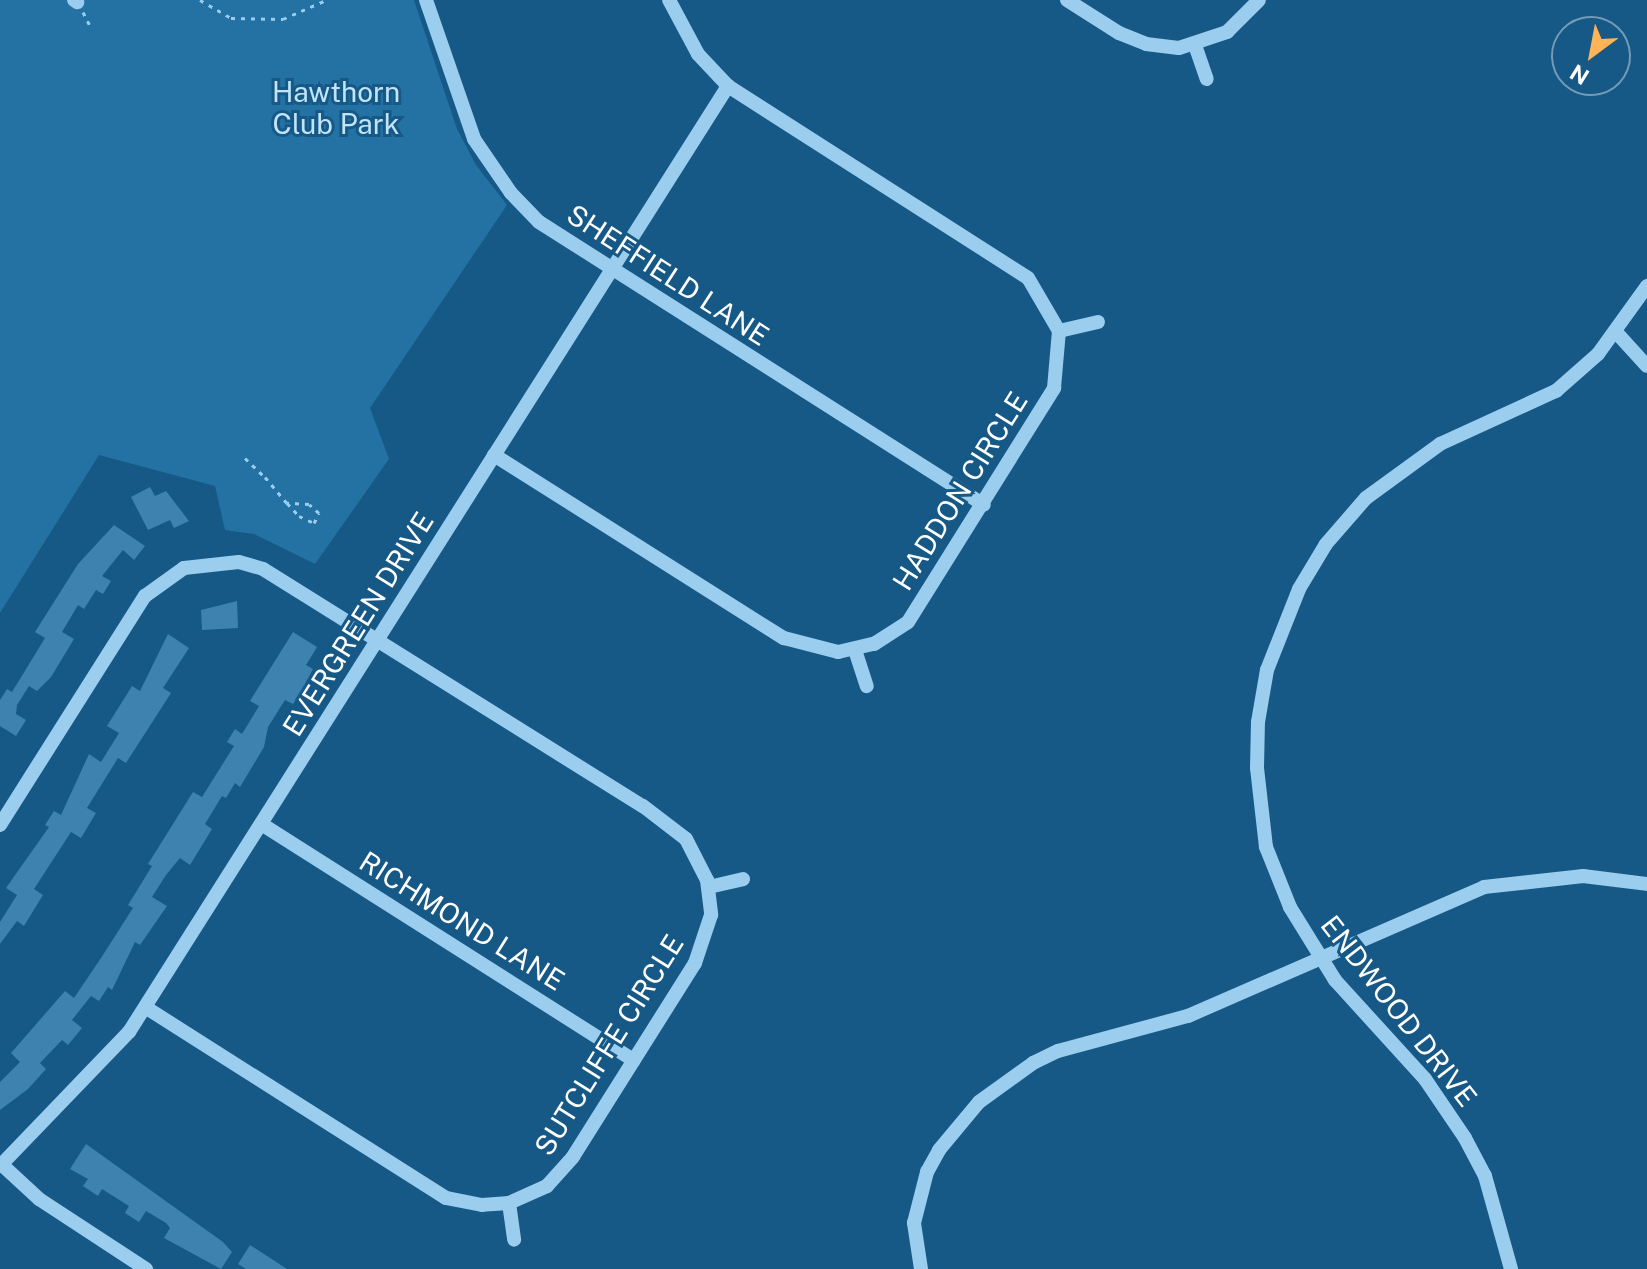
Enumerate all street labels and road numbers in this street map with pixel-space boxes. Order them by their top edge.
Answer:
street label: SHEFFIELD LANE [561,197,775,353]
street label: HADDON CIRCLE [886,386,1034,596]
street label: EVERGREEN DRIVE [276,506,440,742]
street label: RICHMOND LANE [353,844,571,998]
street label: ENDWOOD DRIVE [1314,909,1484,1113]
street label: SUTCLIFFE CIRCLE [527,928,691,1162]

